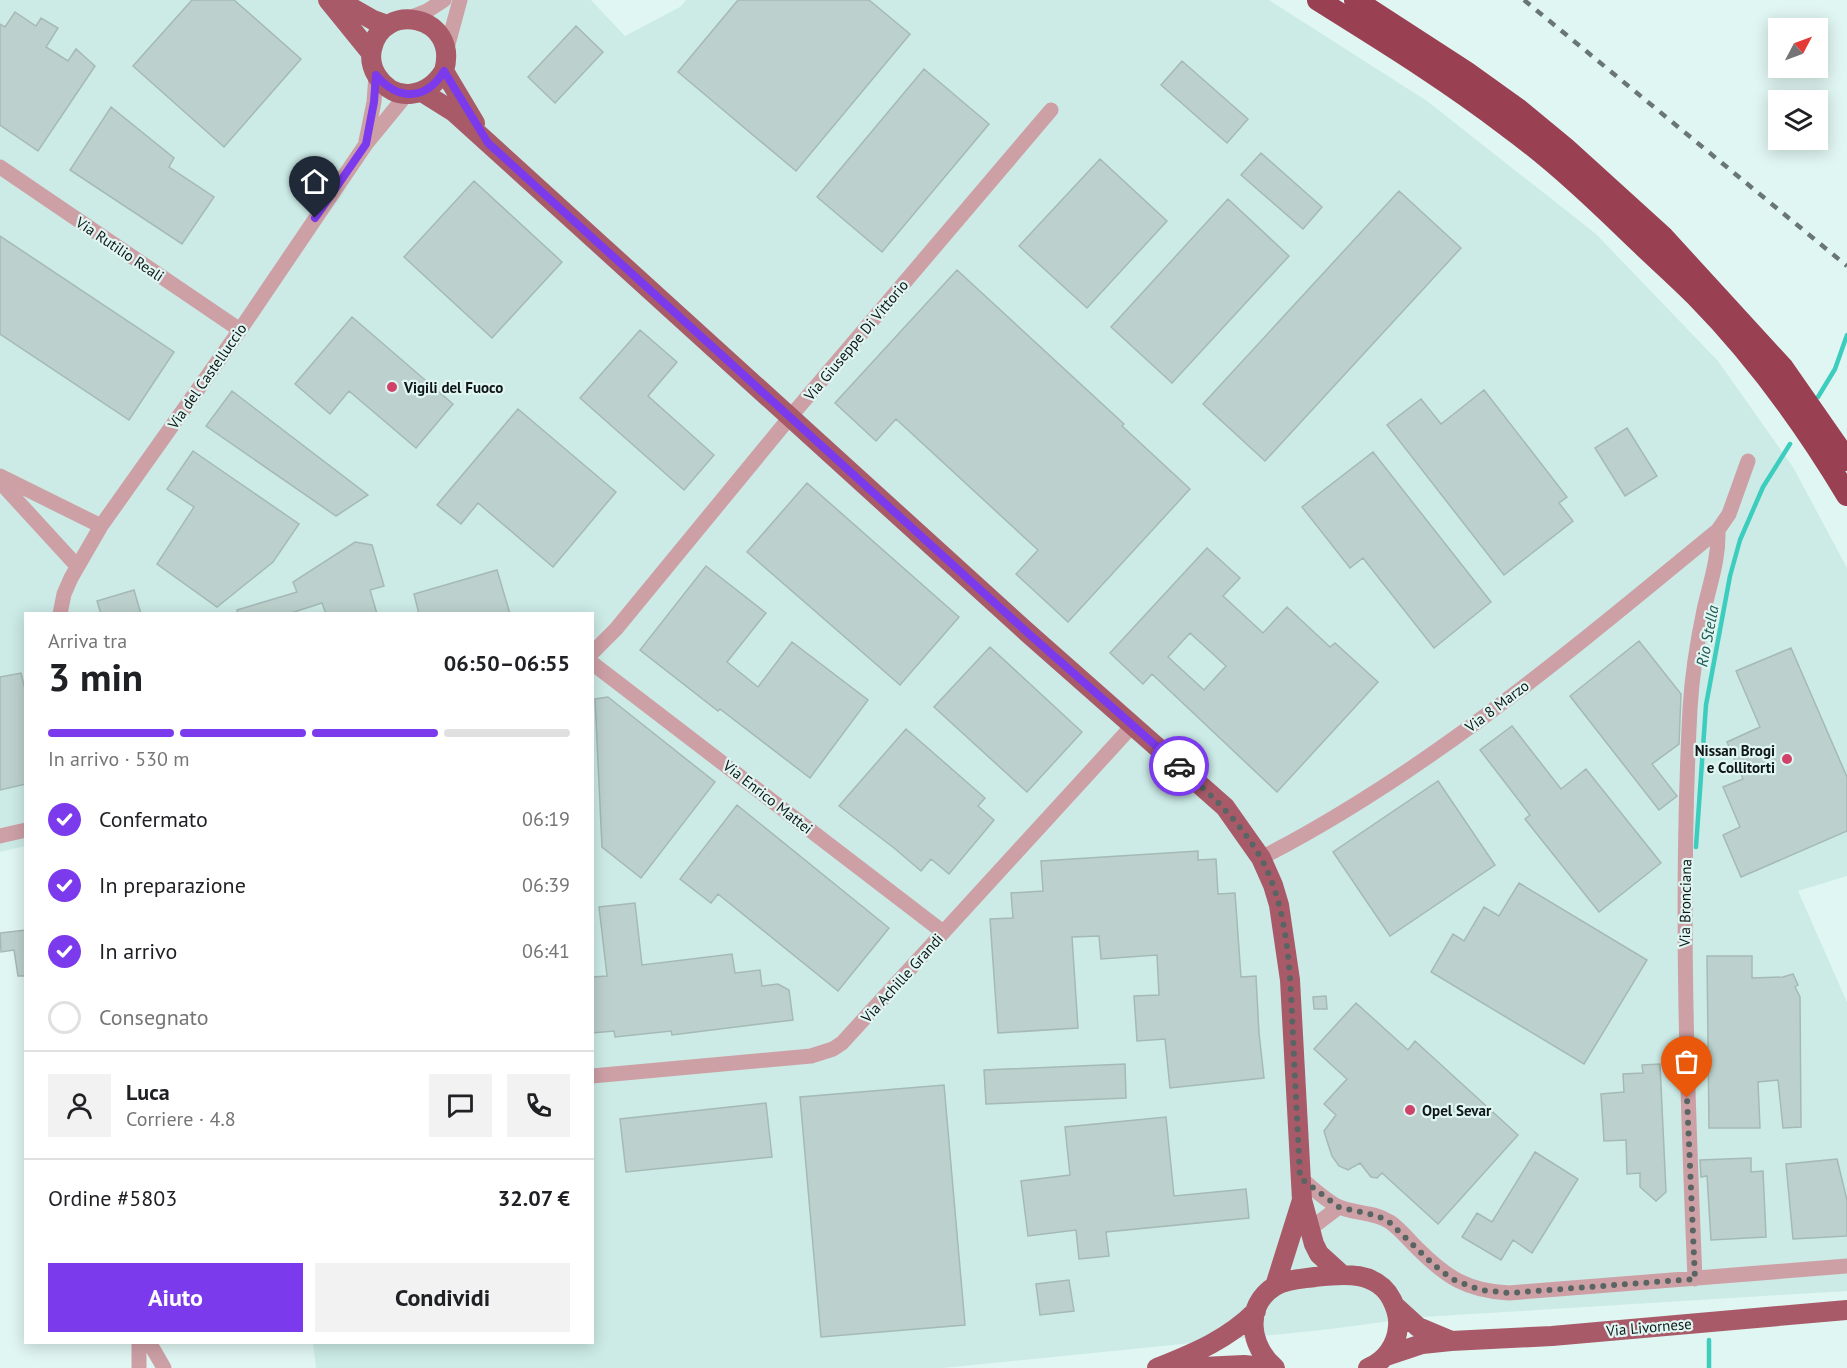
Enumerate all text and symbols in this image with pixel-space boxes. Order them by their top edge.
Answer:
north arrow [1768,18,1828,78]
map controls [1768,18,1828,150]
button: layers [1768,90,1828,150]
pin [289,156,340,218]
icon: home [298,165,331,198]
street label: Via Rutilio Reali [72,212,168,285]
street label: Via Giuseppe Di Vittorio [799,276,912,405]
street label: Via del Castelluccio [163,319,251,433]
place label: Vigili del Fuoco [403,378,503,397]
marker: Vigili del Fuoco [385,380,399,394]
water label: Rio Stella [1691,603,1723,668]
text: Arriva tra [48,628,127,654]
text: 06:50–06:55 [444,649,570,677]
text: 3 min [48,651,143,702]
street label: Via 8 Marzo [1461,676,1533,737]
courier [1149,736,1209,796]
place label: Nissan Brogi e Collitorti [1695,741,1775,777]
text: In arrivo · 530 m [48,746,189,772]
icon: car [1163,750,1196,783]
marker: Nissan Brogi e Collitorti [1780,752,1794,766]
street label: Via Enrico Mattei [719,755,817,838]
icon: check [48,803,81,836]
text: Confermato [99,805,208,833]
text: 06:19 [522,806,570,832]
street label: Via Bronciana [1675,859,1695,948]
icon: check [48,869,81,902]
text: In preparazione [99,871,246,899]
text: 06:39 [522,872,570,898]
street label: Via Achille Grandi [856,929,947,1027]
icon: check [48,935,81,968]
text: In arrivo [99,937,177,965]
text: 06:41 [522,938,570,964]
text: Consegnato [99,1003,209,1031]
pin [1661,1036,1712,1098]
icon: bag [1670,1045,1703,1078]
button: person [48,1074,111,1137]
button: chat [429,1074,492,1137]
button: phone [507,1074,570,1137]
text: Luca [126,1078,170,1106]
place label: Opel Sevar [1422,1101,1492,1120]
marker: Opel Sevar [1403,1103,1417,1117]
text: Corriere · 4.8 [126,1106,236,1132]
text: Ordine #5803 [48,1184,177,1212]
text: 32.07 € [498,1184,570,1212]
button: Aiuto [48,1263,303,1332]
button: Condividi [315,1263,570,1332]
street label: Via Livornese [1604,1314,1693,1340]

